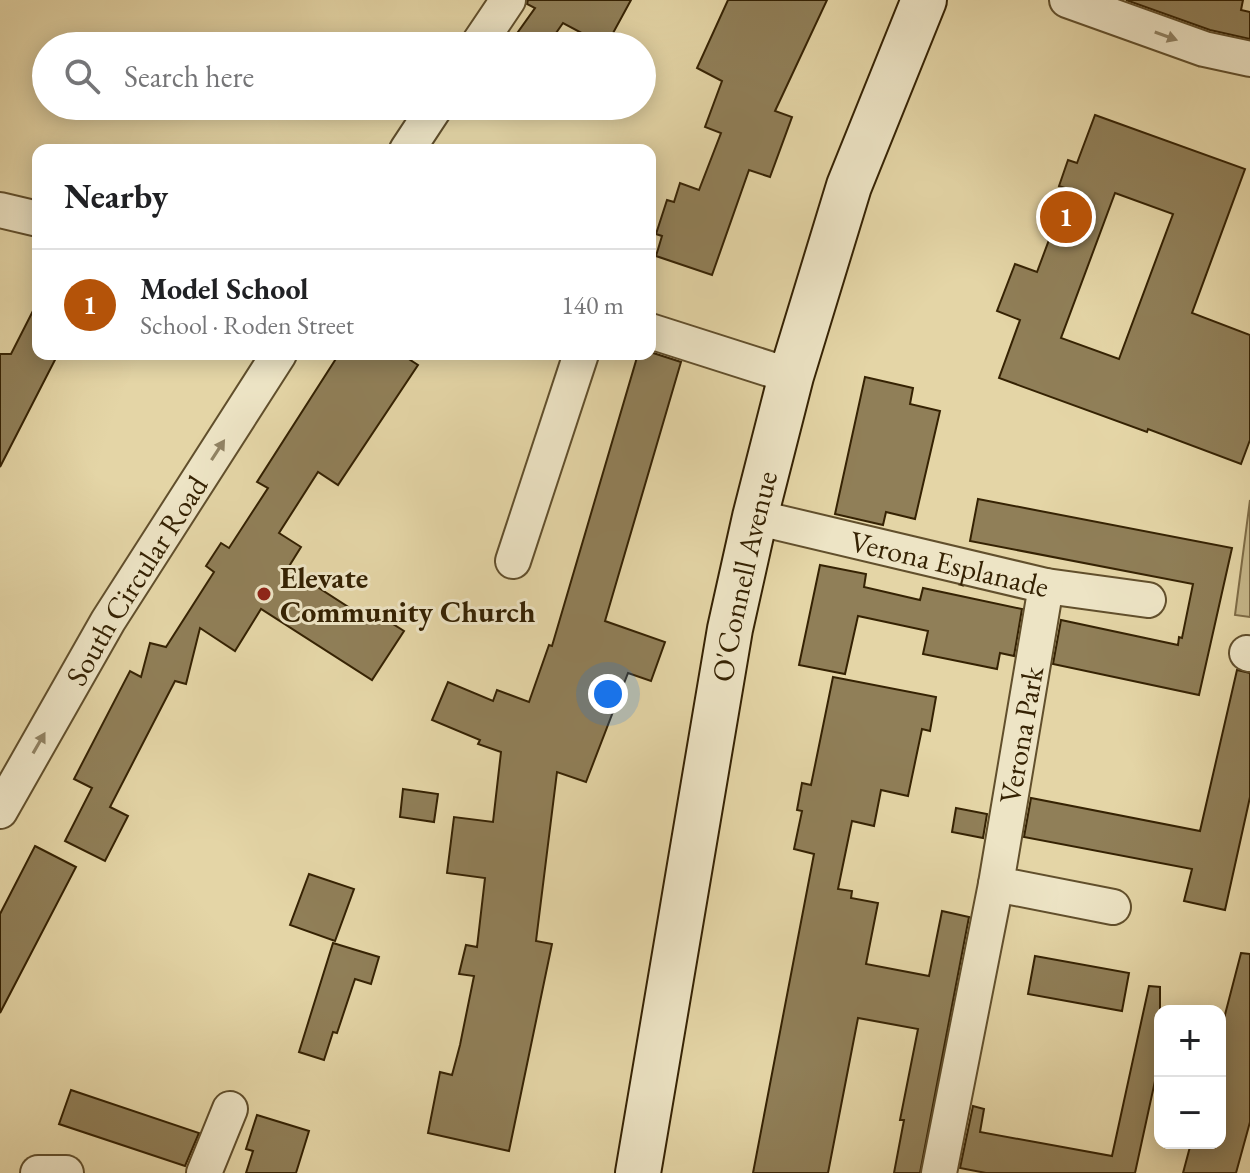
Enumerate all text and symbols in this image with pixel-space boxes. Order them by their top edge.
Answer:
one-way arrow [1155,30,1179,42]
search box [32,32,656,120]
icon: search [60,54,104,98]
text: Search here [124,57,254,96]
text: Nearby [64,174,168,218]
pin: 1 [1040,187,1092,247]
text: Model School [140,269,309,308]
text: 1 [83,288,97,322]
text: 140 m [561,288,624,322]
text: School · Roden Street [140,308,354,342]
one-way arrow [210,439,225,460]
street label: South Circular Road [56,467,216,692]
street label: O'Connell Avenue [702,467,786,685]
street label: Verona Esplanade [846,521,1053,606]
place label: Elevate Community Church [280,558,536,631]
marker: Elevate Community Church [255,585,273,603]
street label: Verona Park [990,662,1052,807]
your location [588,674,628,714]
one-way arrow [31,732,45,754]
map controls [1154,1005,1226,1149]
button: + [1154,1005,1226,1077]
button: − [1154,1077,1226,1149]

